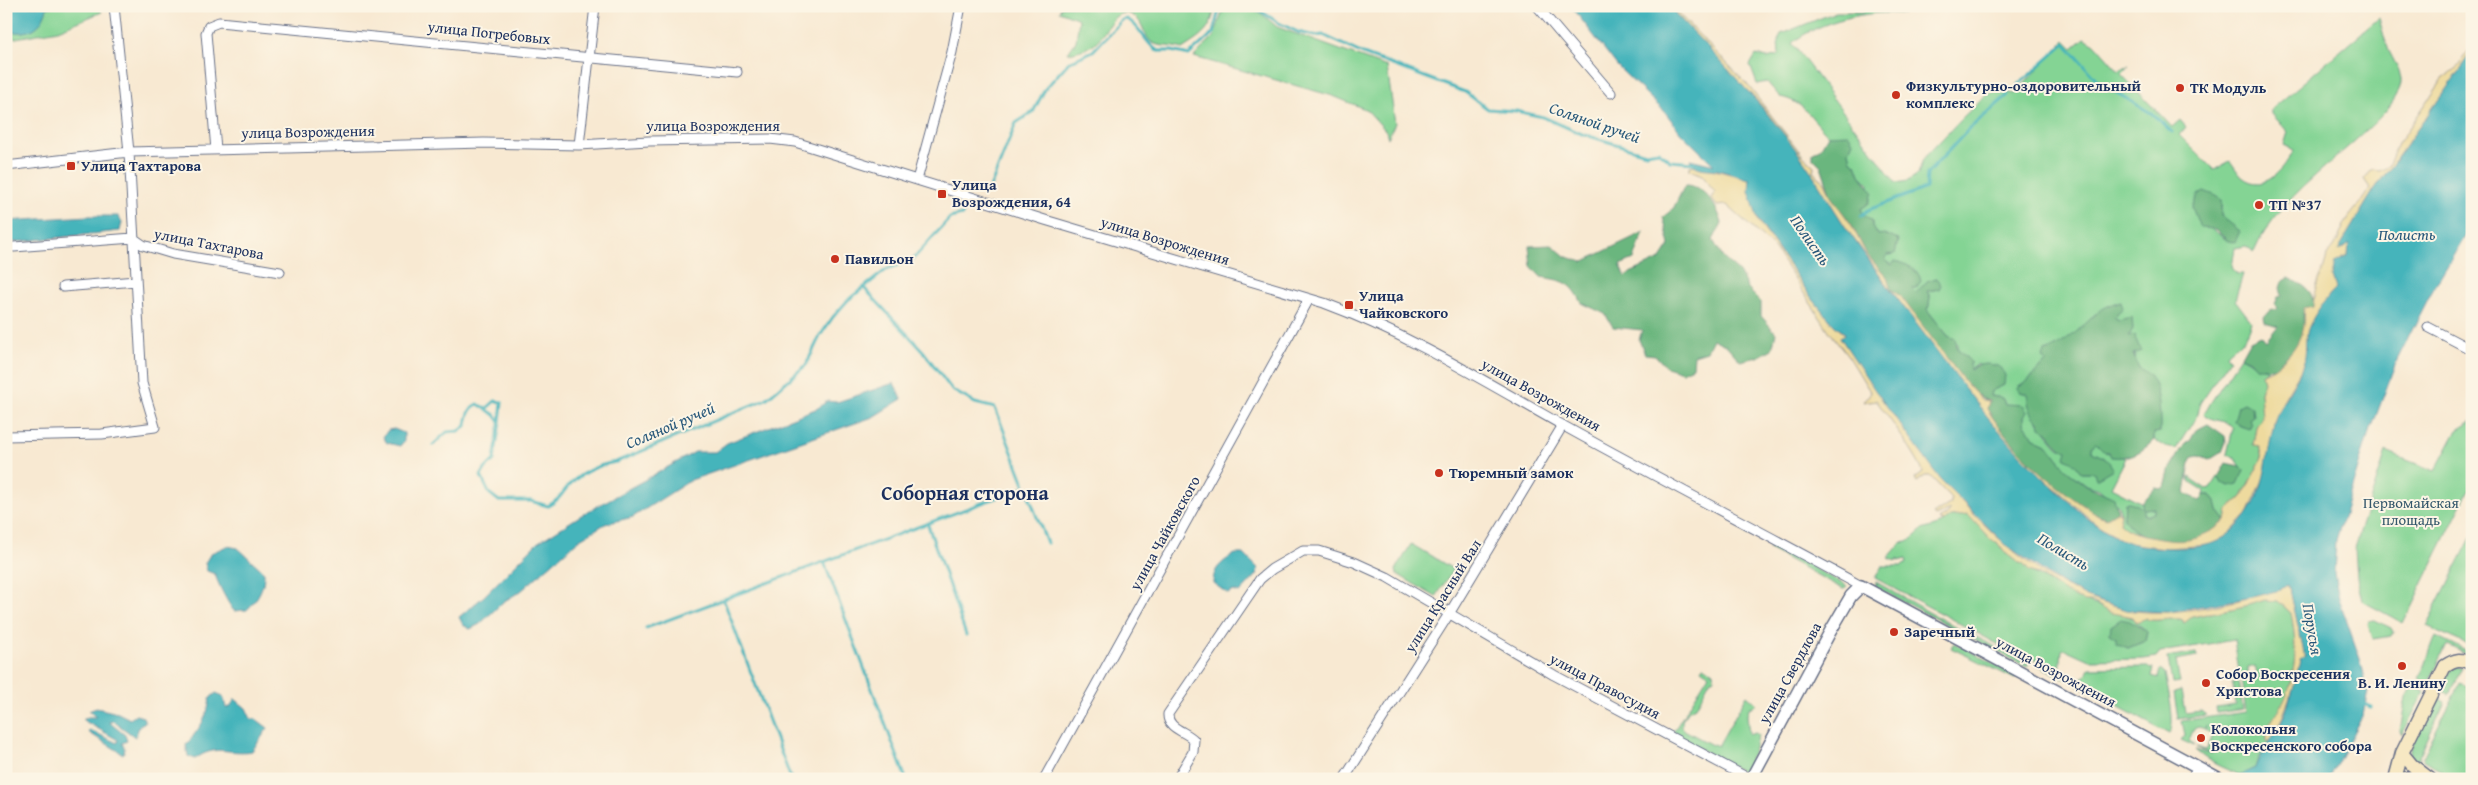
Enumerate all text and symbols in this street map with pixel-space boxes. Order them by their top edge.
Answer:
street label: улица Погребовых [426,16,552,49]
place label: Физкультурно-оздоровительный комплекс [1906,75,2142,113]
place label: ТК Модуль [2190,77,2267,98]
marker: ТК Модуль [2174,82,2186,94]
marker: Физкультурно-оздоровительный комплекс [1890,89,1902,101]
water label: Соляной ручей [1546,95,1644,149]
street label: улица Возрождения [645,115,780,136]
street label: улица Возрождения [240,120,375,143]
place label: Улица Тахтарова [81,155,202,176]
marker: Улица Тахтарова [65,160,77,172]
place label: Улица Возрождения, 64 [952,174,1071,212]
marker: Улица Возрождения, 64 [936,188,948,200]
place label: ТП №37 [2269,194,2322,215]
marker: ТП №37 [2253,199,2265,211]
water label: Полисть [1785,210,1838,271]
street label: улица Возрождения [1097,211,1232,270]
street label: улица Тахтарова [151,222,267,265]
water label: Полисть [2378,222,2436,246]
place label: Павильон [845,248,914,269]
marker: Павильон [829,253,841,265]
place label: Улица Чайковского [1359,285,1448,323]
marker: Улица Чайковского [1343,299,1355,311]
street label: улица Возрождения [1477,353,1605,436]
water label: Соляной ручей [622,395,718,455]
place label: Тюремный замок [1449,462,1574,483]
marker: Тюремный замок [1433,467,1445,479]
street label: улица Чайковского [1124,471,1205,595]
district label: Соборная сторона [881,478,1050,507]
park label: Первомайская площадь [2363,492,2459,530]
water label: Полисть [2033,526,2095,576]
street label: улица Красный Вал [1399,535,1486,657]
water label: Порусья [2297,601,2329,657]
street label: улица Свердлова [1753,618,1827,728]
place label: Заречный [1904,621,1976,642]
marker: Заречный [1888,626,1900,638]
street label: улица Возрождения [1991,630,2120,712]
street label: улица Правосудия [1545,647,1665,724]
marker: В. И. Ленину [2396,660,2408,672]
place label: Собор Воскресения Христова [2216,663,2350,701]
place label: В. И. Ленину [2358,672,2446,693]
marker: Собор Воскресения Христова [2200,677,2212,689]
place label: Колокольня Воскресенского собора [2211,718,2372,756]
marker: Колокольня Воскресенского собора [2195,732,2207,744]

